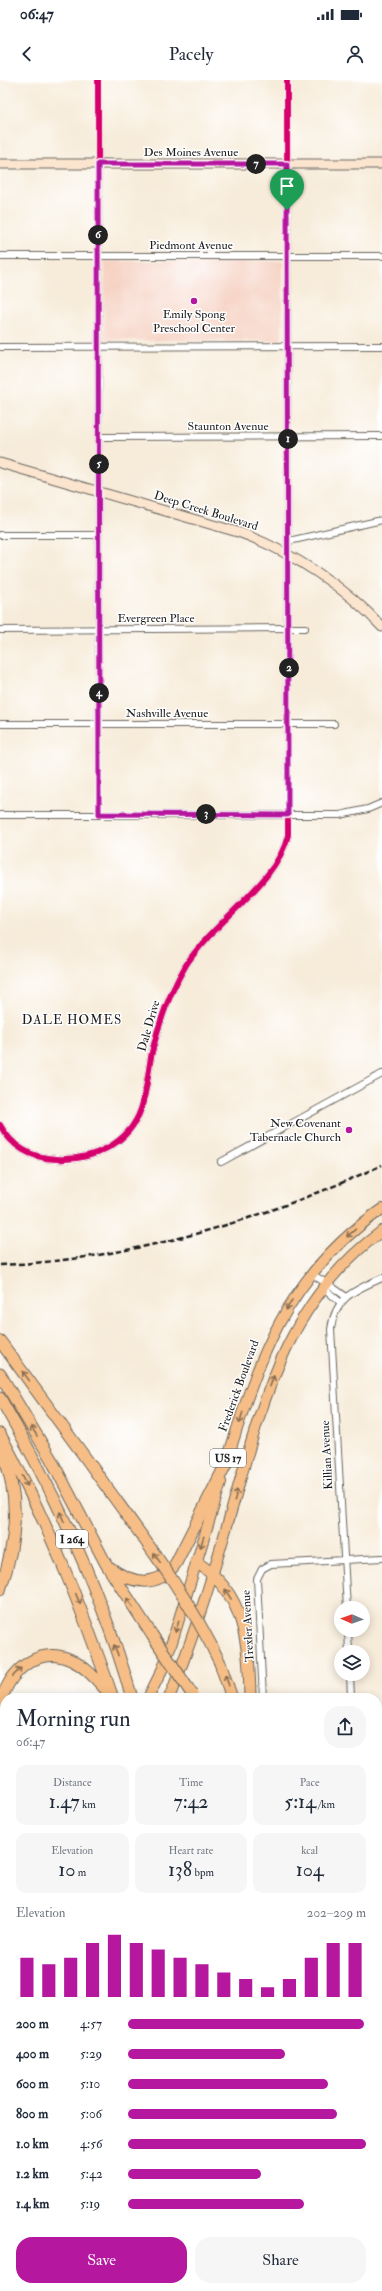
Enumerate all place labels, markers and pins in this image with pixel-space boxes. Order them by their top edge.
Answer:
pin: 7 [246,154,266,174]
pin [270,169,304,210]
pin: 6 [88,225,108,245]
marker: Emily Spong Preschool Center [189,296,199,306]
place label: Emily Spong Preschool Center [153,307,236,336]
pin: 1 [278,429,298,449]
pin: 5 [89,454,109,474]
pin: 2 [279,658,299,678]
pin: 4 [89,683,109,703]
pin: 3 [196,804,216,824]
place label: New Covenant Tabernacle Church [250,1116,342,1145]
marker: New Covenant Tabernacle Church [344,1125,354,1135]

